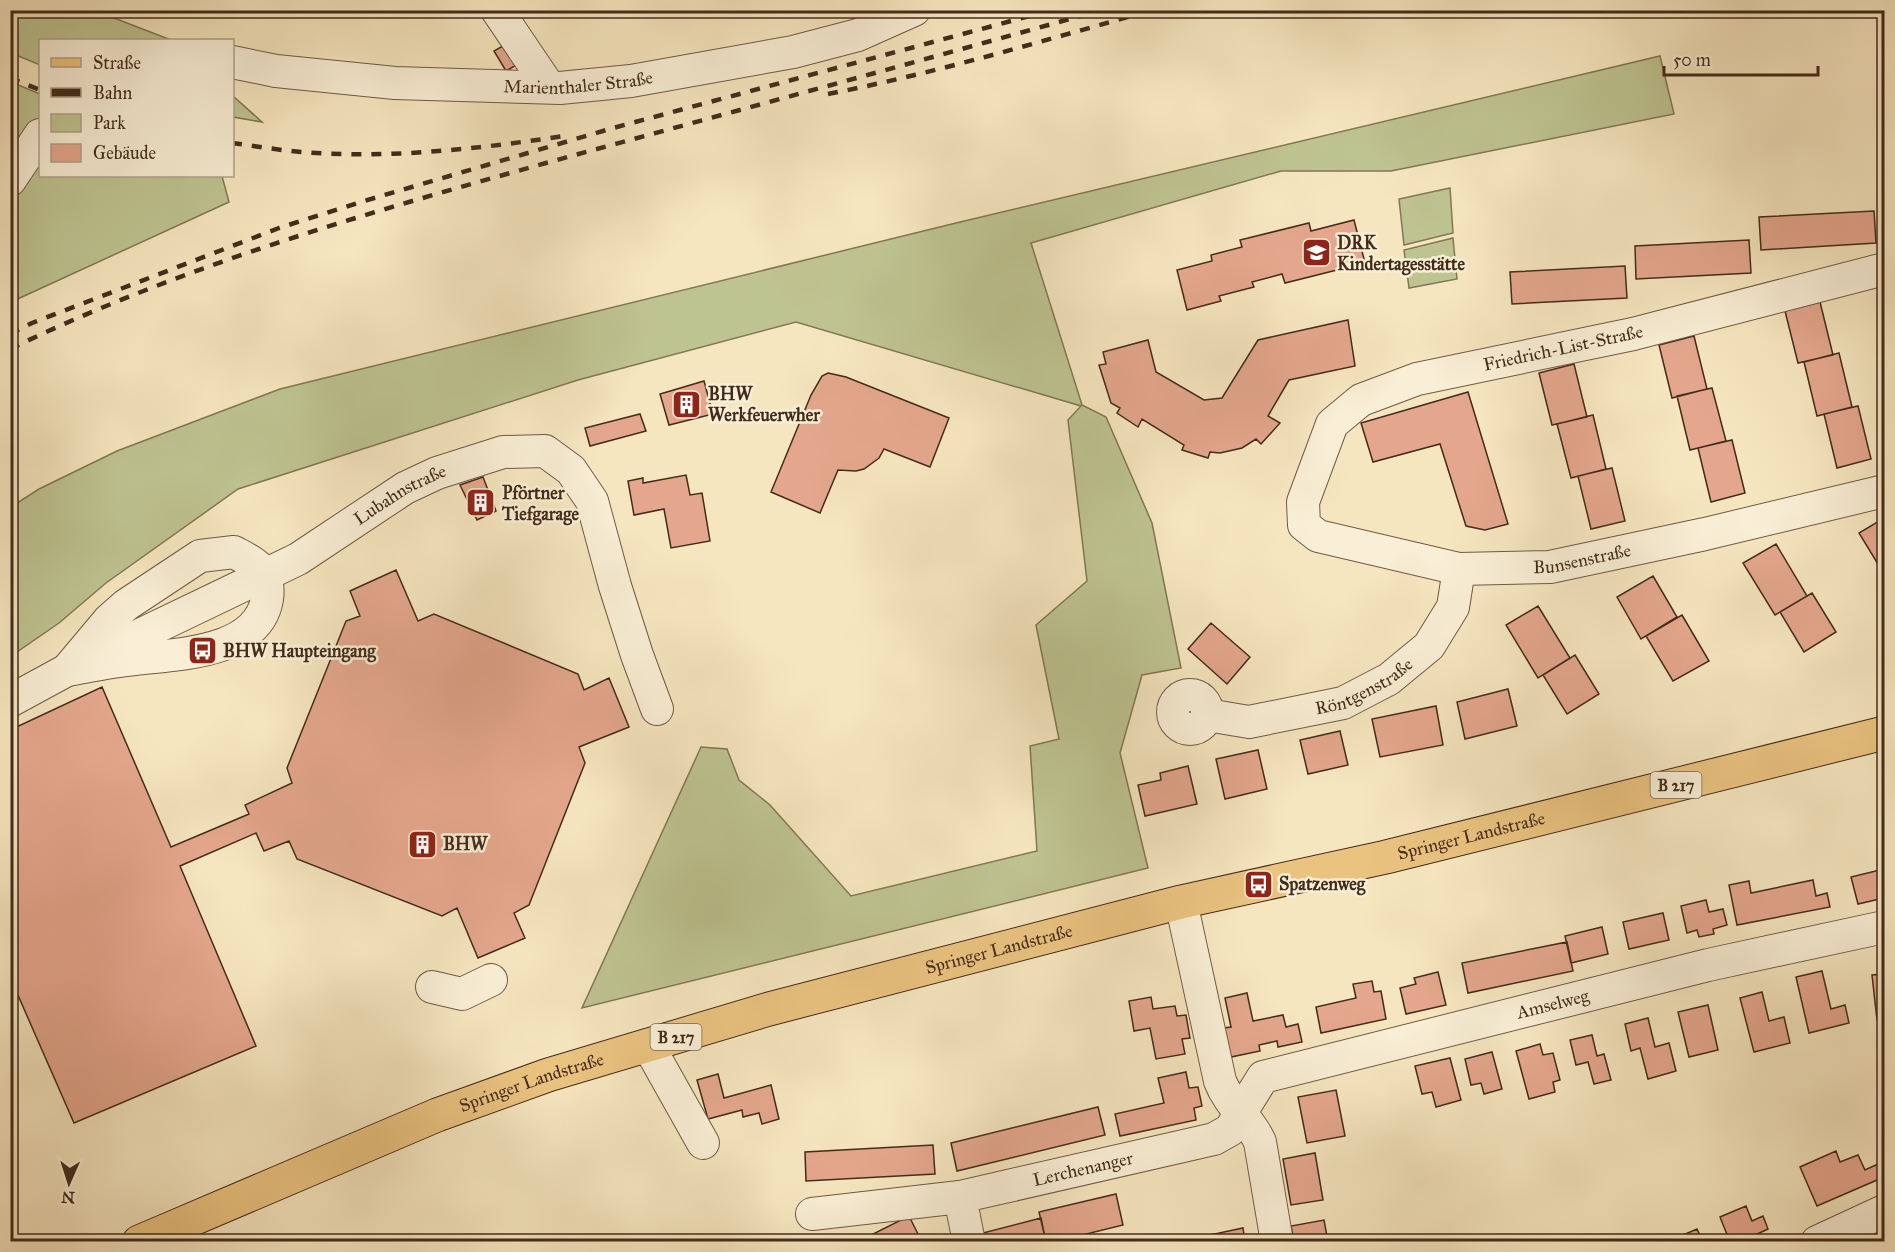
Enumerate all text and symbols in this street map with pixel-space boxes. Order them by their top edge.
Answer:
legend [39,39,234,177]
scale bar [1664,39,1818,77]
text: 50 m [1673,49,1711,71]
text: Straße [93,52,141,74]
street label: Marienthaler Straße [503,66,655,99]
text: Bahn [93,82,133,104]
text: Park [93,112,126,134]
text: Gebäude [93,142,156,164]
place label: DRK Kindertagesstätte [1337,232,1465,276]
school or university icon: DRK Kindertagesstätte [1300,237,1332,269]
street label: Friedrich-List-Straße [1481,320,1645,376]
place label: BHW Werkfeuerwher [708,383,821,426]
building icon: BHW Werkfeuerwher [671,388,703,420]
street label: Lubahnstraße [350,460,449,530]
place label: Pförtner Tiefgarage [501,482,580,526]
building icon: Pförtner Tiefgarage [465,487,497,519]
street label: Bunsenstraße [1533,539,1633,578]
bus stop icon: BHW Haupteingang [186,635,218,667]
place label: BHW Haupteingang [223,640,376,663]
street label: Röntgenstraße [1313,653,1417,719]
road number: B 217 [1650,772,1702,798]
street label: Springer Landstraße [1395,807,1547,865]
building icon: BHW [406,828,438,860]
place label: BHW [443,833,488,855]
bus stop icon: Spatzenweg [1242,868,1274,900]
place label: Spatzenweg [1279,873,1366,896]
street label: Springer Landstraße [923,920,1075,979]
street label: Amselweg [1513,984,1592,1024]
road number: B 217 [650,1024,702,1050]
street label: Springer Landstraße [456,1048,606,1117]
street label: Lerchenanger [1031,1147,1136,1191]
north arrow [39,1153,99,1213]
text: N [61,1188,76,1207]

